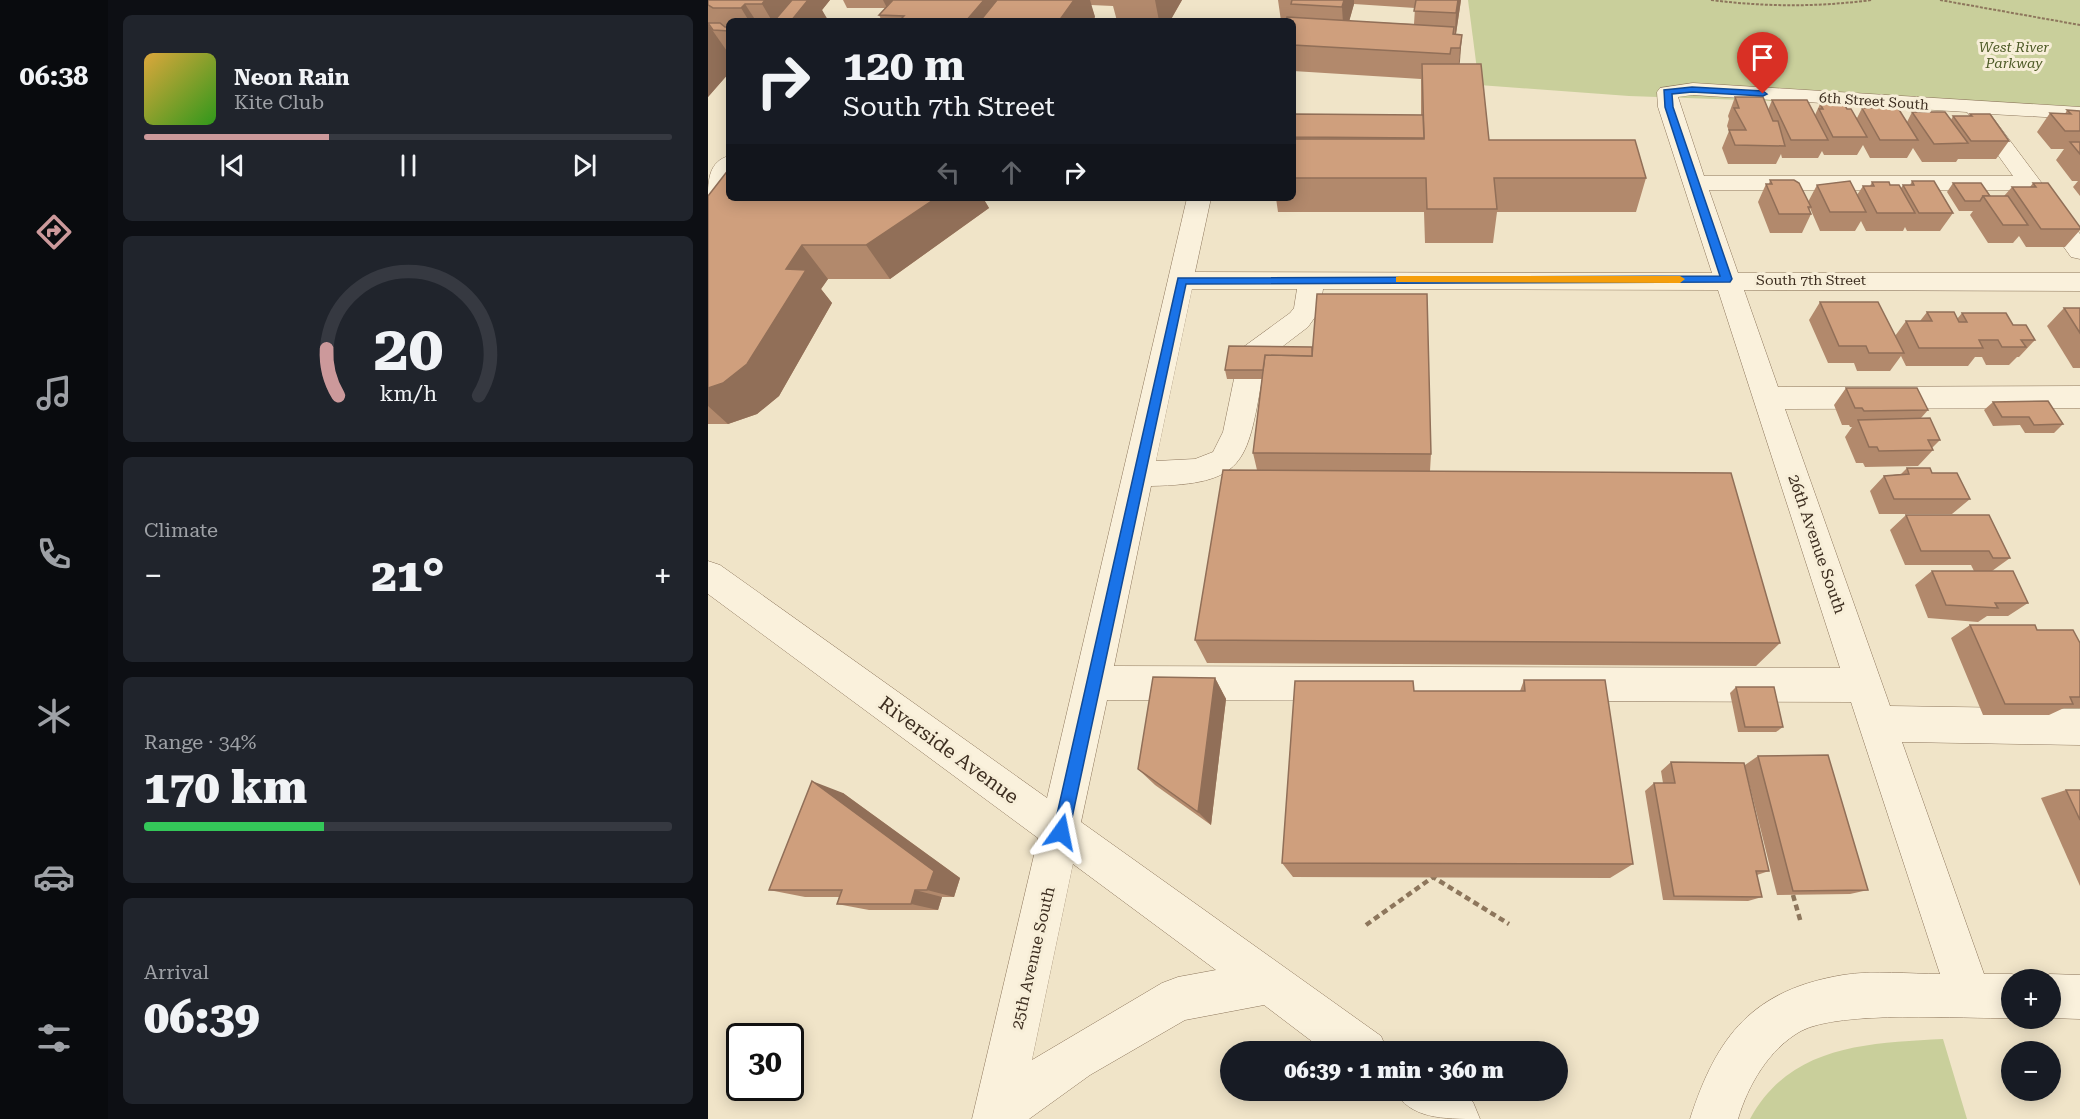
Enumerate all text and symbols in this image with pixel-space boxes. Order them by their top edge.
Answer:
pin [1737,32,1788,94]
park label: West River Parkway [1979,39,2049,71]
text: 120 m [843,41,965,90]
icon: arrive [1746,41,1779,74]
icon: right [744,42,822,120]
text: 06:38 [20,60,88,92]
text: Neon Rain [234,65,349,90]
street label: 6th Street South [1819,89,1929,113]
text: Kite Club [234,90,324,114]
text: South 7th Street [843,91,1055,123]
icon: previous [216,149,249,182]
icon: pause [392,149,425,182]
icon: next [568,149,601,182]
icon: left [932,156,965,189]
icon: ahead [995,156,1028,189]
icon: right [1058,156,1091,189]
icon: directions [33,211,75,253]
street label: South 7th Street [1756,272,1866,288]
text: 20 [373,312,443,385]
icon: music [33,372,75,414]
text: km/h [379,381,437,406]
street label: 26th Avenue South [1784,472,1850,616]
text: Climate [144,518,218,542]
icon: phone [33,533,75,575]
text: 21° [372,549,445,602]
text: − [144,556,162,595]
text: + [654,556,672,595]
street label: Riverside Avenue [874,691,1024,809]
icon: climate [33,695,75,737]
text: Range · 34% [144,730,256,754]
text: 170 km [144,761,307,814]
position arrow [1029,800,1093,864]
icon: car [33,856,75,898]
street label: 25th Avenue South [1007,885,1059,1031]
text: Arrival [144,960,209,984]
map controls [2001,969,2061,1101]
button: + [2001,969,2061,1029]
text: 06:39 [144,991,260,1044]
icon: filters [33,1017,75,1059]
speed limit sign: 30 [726,1023,804,1101]
button: − [2001,1041,2061,1101]
text: 06:39 · 1 min · 360 m [1284,1058,1504,1083]

